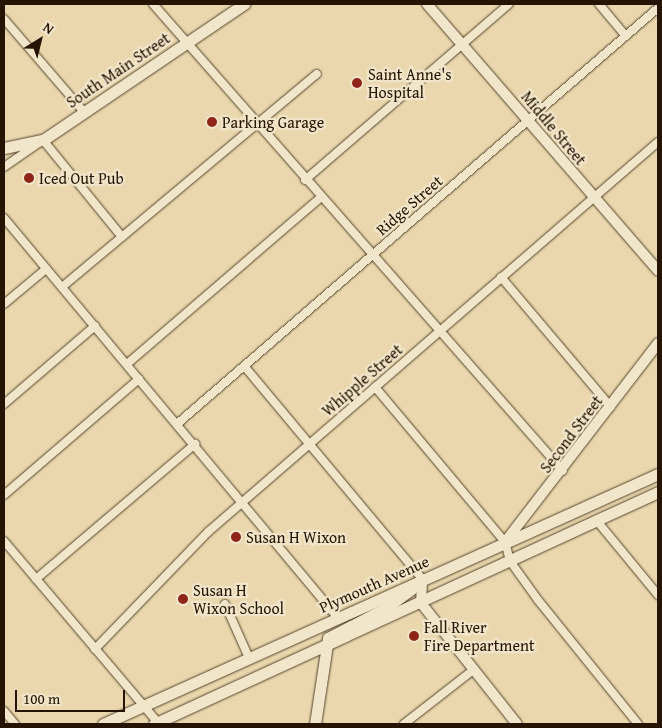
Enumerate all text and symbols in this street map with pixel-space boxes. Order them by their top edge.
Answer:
north arrow [15,15,65,65]
text: N [39,17,58,39]
street label: South Main Street [62,28,174,112]
place label: Saint Anne's Hospital [368,64,452,102]
marker: Saint Anne's Hospital [350,76,364,90]
street label: Middle Street [517,87,591,169]
place label: Parking Garage [222,112,324,132]
marker: Parking Garage [206,116,218,128]
place label: Iced Out Pub [39,168,124,188]
street label: Ridge Street [372,171,446,239]
marker: Iced Out Pub [23,172,35,184]
street label: Whipple Street [318,340,406,420]
street label: Second Street [536,391,606,477]
place label: Susan H Wixon [246,527,346,547]
marker: Susan H Wixon [230,531,242,543]
street label: Plymouth Avenue [316,551,432,617]
place label: Susan H Wixon School [193,580,284,618]
marker: Susan H Wixon School [177,593,189,605]
place label: Fall River Fire Department [424,617,535,655]
marker: Fall River Fire Department [408,630,420,642]
scale bar [18,680,128,712]
text: 100 m [23,688,60,709]

